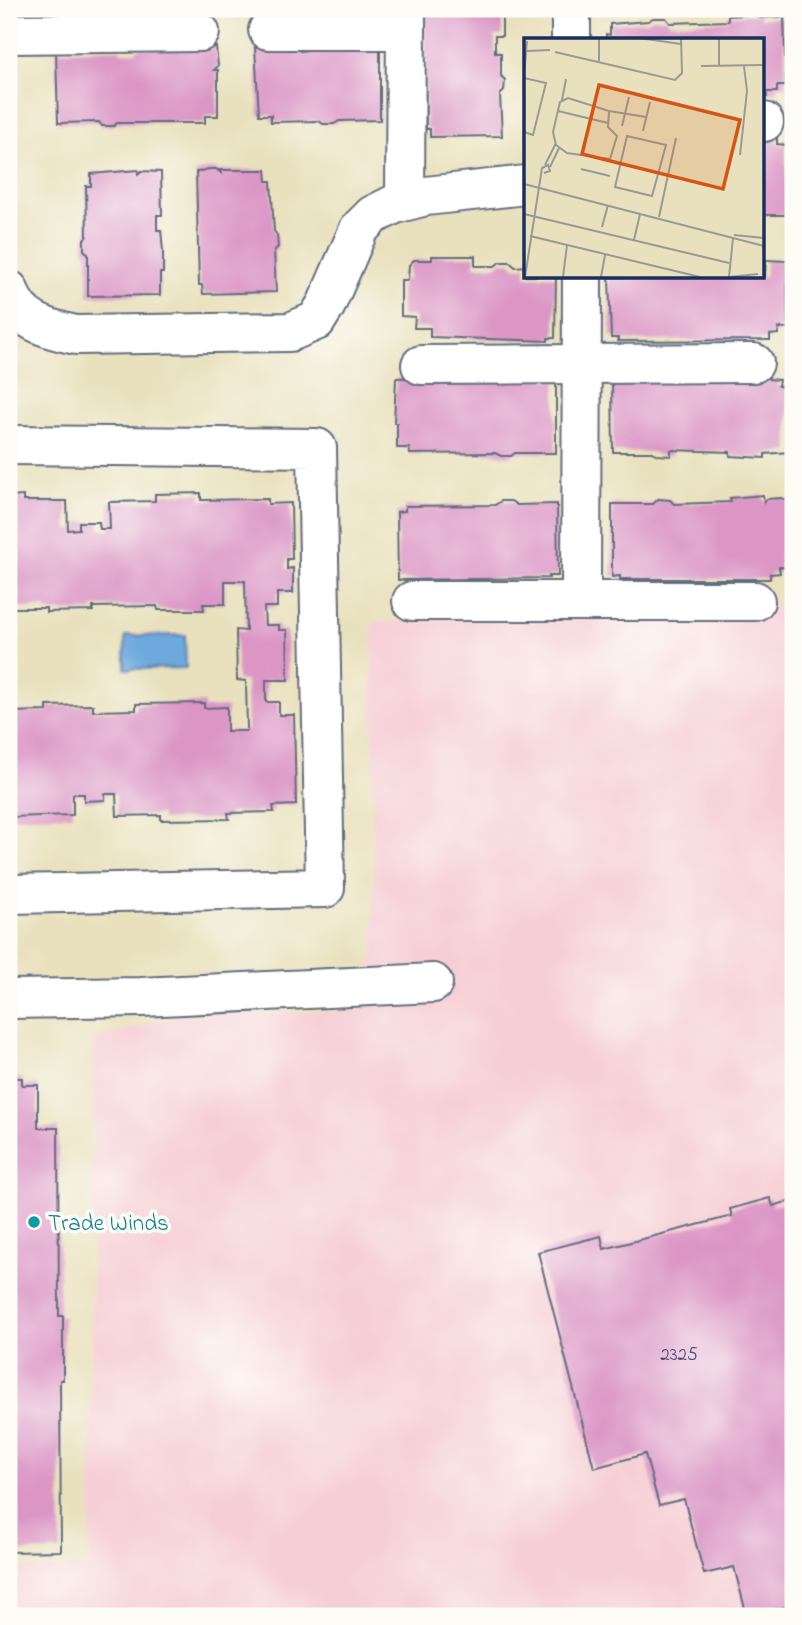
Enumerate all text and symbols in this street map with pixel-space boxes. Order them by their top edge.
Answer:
inset map [524,38,764,278]
place label: Trade Winds [48,1208,169,1241]
marker: Trade Winds [26,1214,42,1230]
house number: 2325 [660,1342,698,1369]

